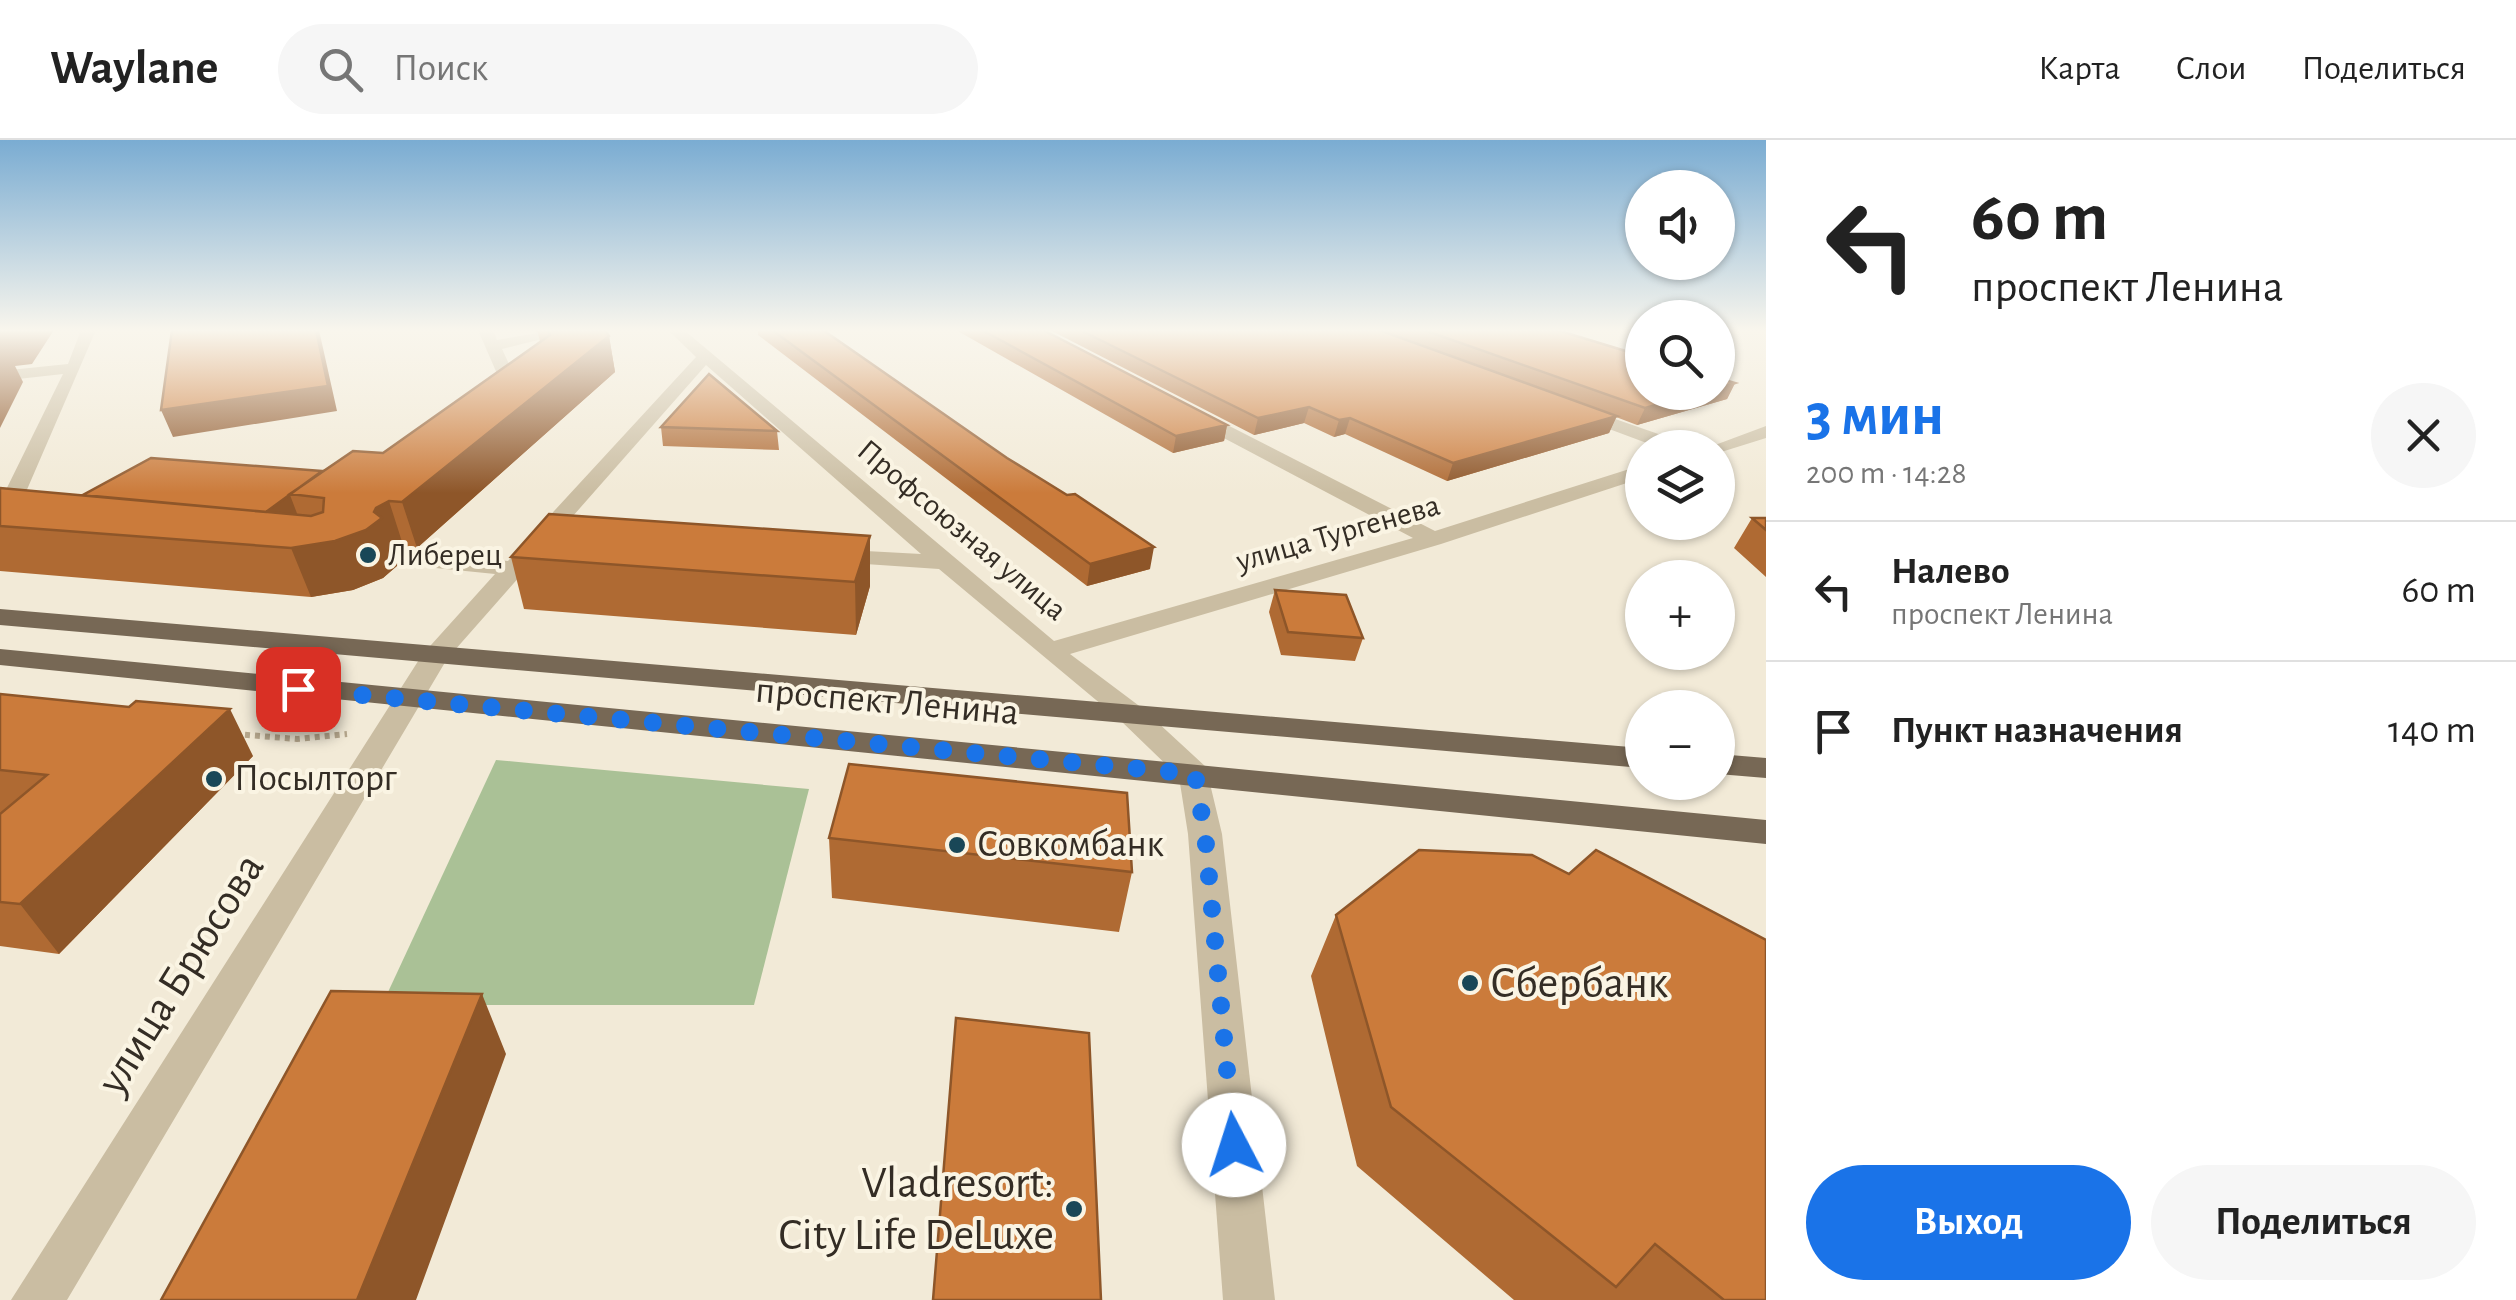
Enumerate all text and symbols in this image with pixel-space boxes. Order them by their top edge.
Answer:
search box [278,24,978,114]
icon: search [313,42,368,97]
text: Waylane [50,45,218,93]
text: Поиск [393,50,488,88]
text: Карта [2038,51,2120,86]
text: Слои [2175,51,2247,86]
text: Поделиться [2302,51,2466,86]
map controls [1625,170,1735,800]
button: sound [1625,170,1735,280]
icon: left [1806,180,1936,310]
text: 60 m [1971,183,2108,253]
text: проспект Ленина [1971,265,2283,310]
button: search [1625,300,1735,410]
button: close [2371,383,2476,488]
text: 3 мин [1806,386,1944,446]
button: layers [1625,430,1735,540]
street label: Профсоюзная улица [851,433,1073,627]
text: 200 m · 14:28 [1806,457,1967,489]
street label: улица Тургенева [1232,489,1444,578]
place label: Либерец [388,539,502,571]
marker: Либерец [357,544,379,566]
text: Налево [1891,553,2010,591]
button: + [1625,560,1735,670]
icon: left [1806,564,1861,619]
text: 60 m [2401,572,2476,610]
text: проспект Ленина [1891,598,2113,630]
pin [256,647,341,732]
icon: arrive [271,662,326,717]
street label: проспект Ленина [754,672,1020,732]
button: − [1625,690,1735,800]
icon: arrive [1806,704,1861,759]
text: Пункт назначения [1891,712,2183,750]
text: 140 m [2388,712,2476,750]
place label: Посылторг [234,760,398,798]
marker: Посылторг [203,768,225,790]
place label: Совкомбанк [977,826,1164,864]
marker: Совкомбанк [946,834,968,856]
street label: улица Брюсова [89,846,273,1103]
place label: Сбербанк [1490,961,1669,1006]
marker: Сбербанк [1459,972,1481,994]
position arrow [1182,1093,1286,1197]
place label: Vladresort: City Life DeLuxe [778,1161,1054,1258]
button: Выход [1806,1165,2131,1280]
button: Поделиться [2151,1165,2476,1280]
marker: Vladresort: City Life DeLuxe [1063,1198,1085,1220]

